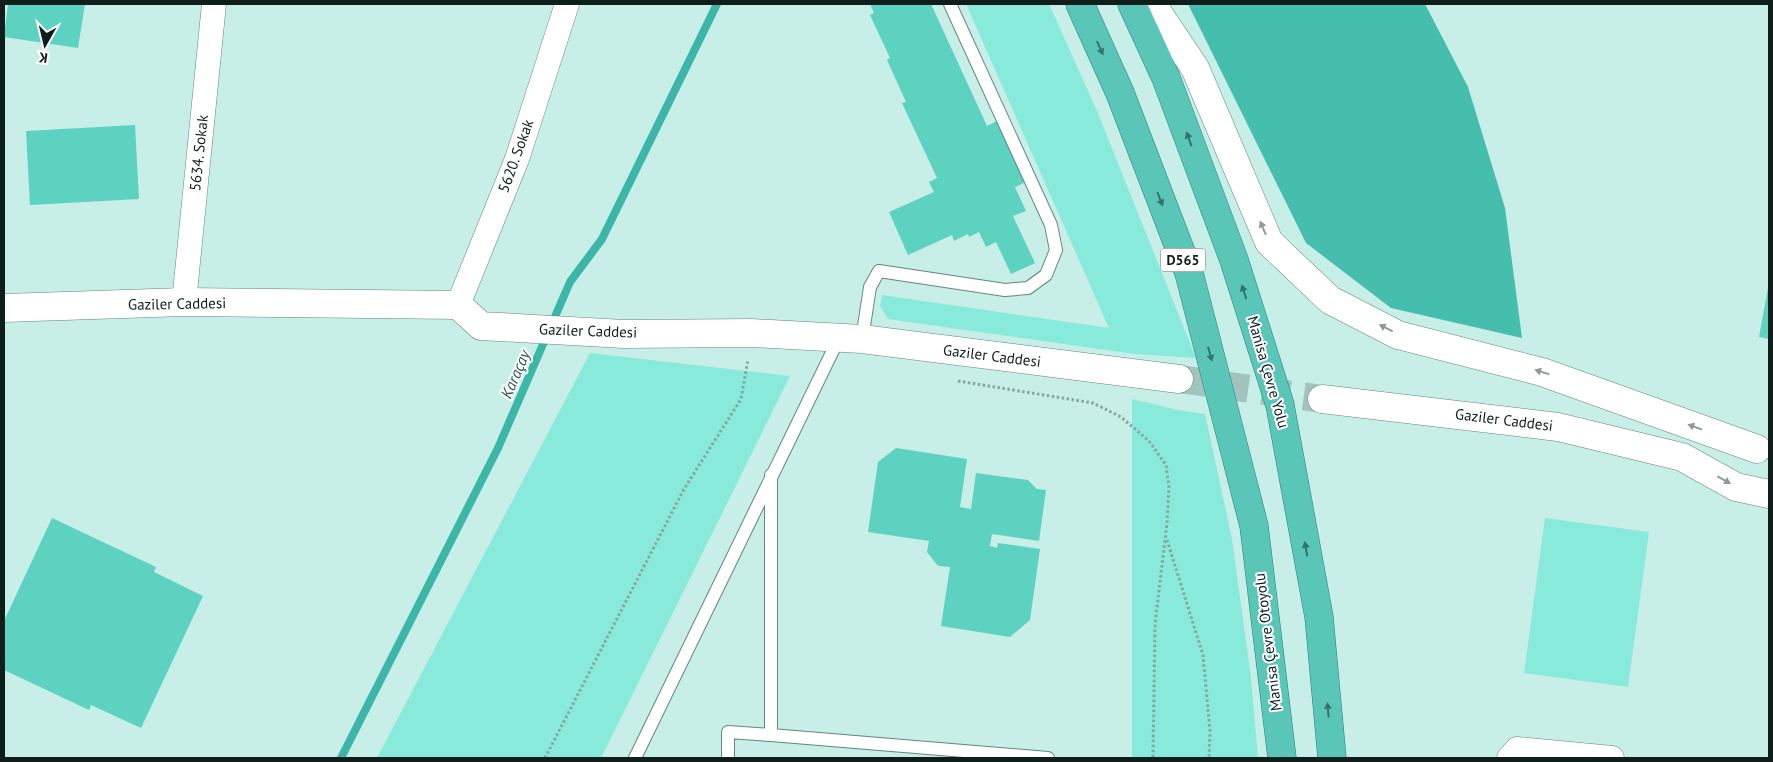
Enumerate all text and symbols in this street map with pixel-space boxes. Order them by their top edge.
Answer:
north arrow [20,20,70,70]
one-way arrow [1096,41,1104,55]
text: K [37,48,49,67]
street label: 5634. Sokak [185,113,212,192]
street label: 5620. Sokak [494,116,538,195]
one-way arrow [1185,131,1193,146]
one-way arrow [1156,192,1164,207]
one-way arrow [1258,221,1266,235]
road number: D565 [1160,248,1206,272]
one-way arrow [1240,284,1248,299]
street label: Gaziler Caddesi [128,293,226,314]
street label: Manisa Çevre Yolu [1243,314,1294,430]
street label: Gaziler Caddesi [539,319,637,342]
one-way arrow [1379,324,1393,332]
street label: Gaziler Caddesi [942,340,1042,371]
water label: Karaçay [496,346,534,401]
one-way arrow [1206,346,1214,361]
one-way arrow [1534,367,1549,375]
street label: Gaziler Caddesi [1454,404,1554,435]
one-way arrow [1687,423,1702,431]
one-way arrow [1717,476,1731,485]
one-way arrow [1302,540,1310,556]
street label: Manisa Çevre Otoyolu [1250,572,1285,712]
one-way arrow [1324,701,1332,717]

